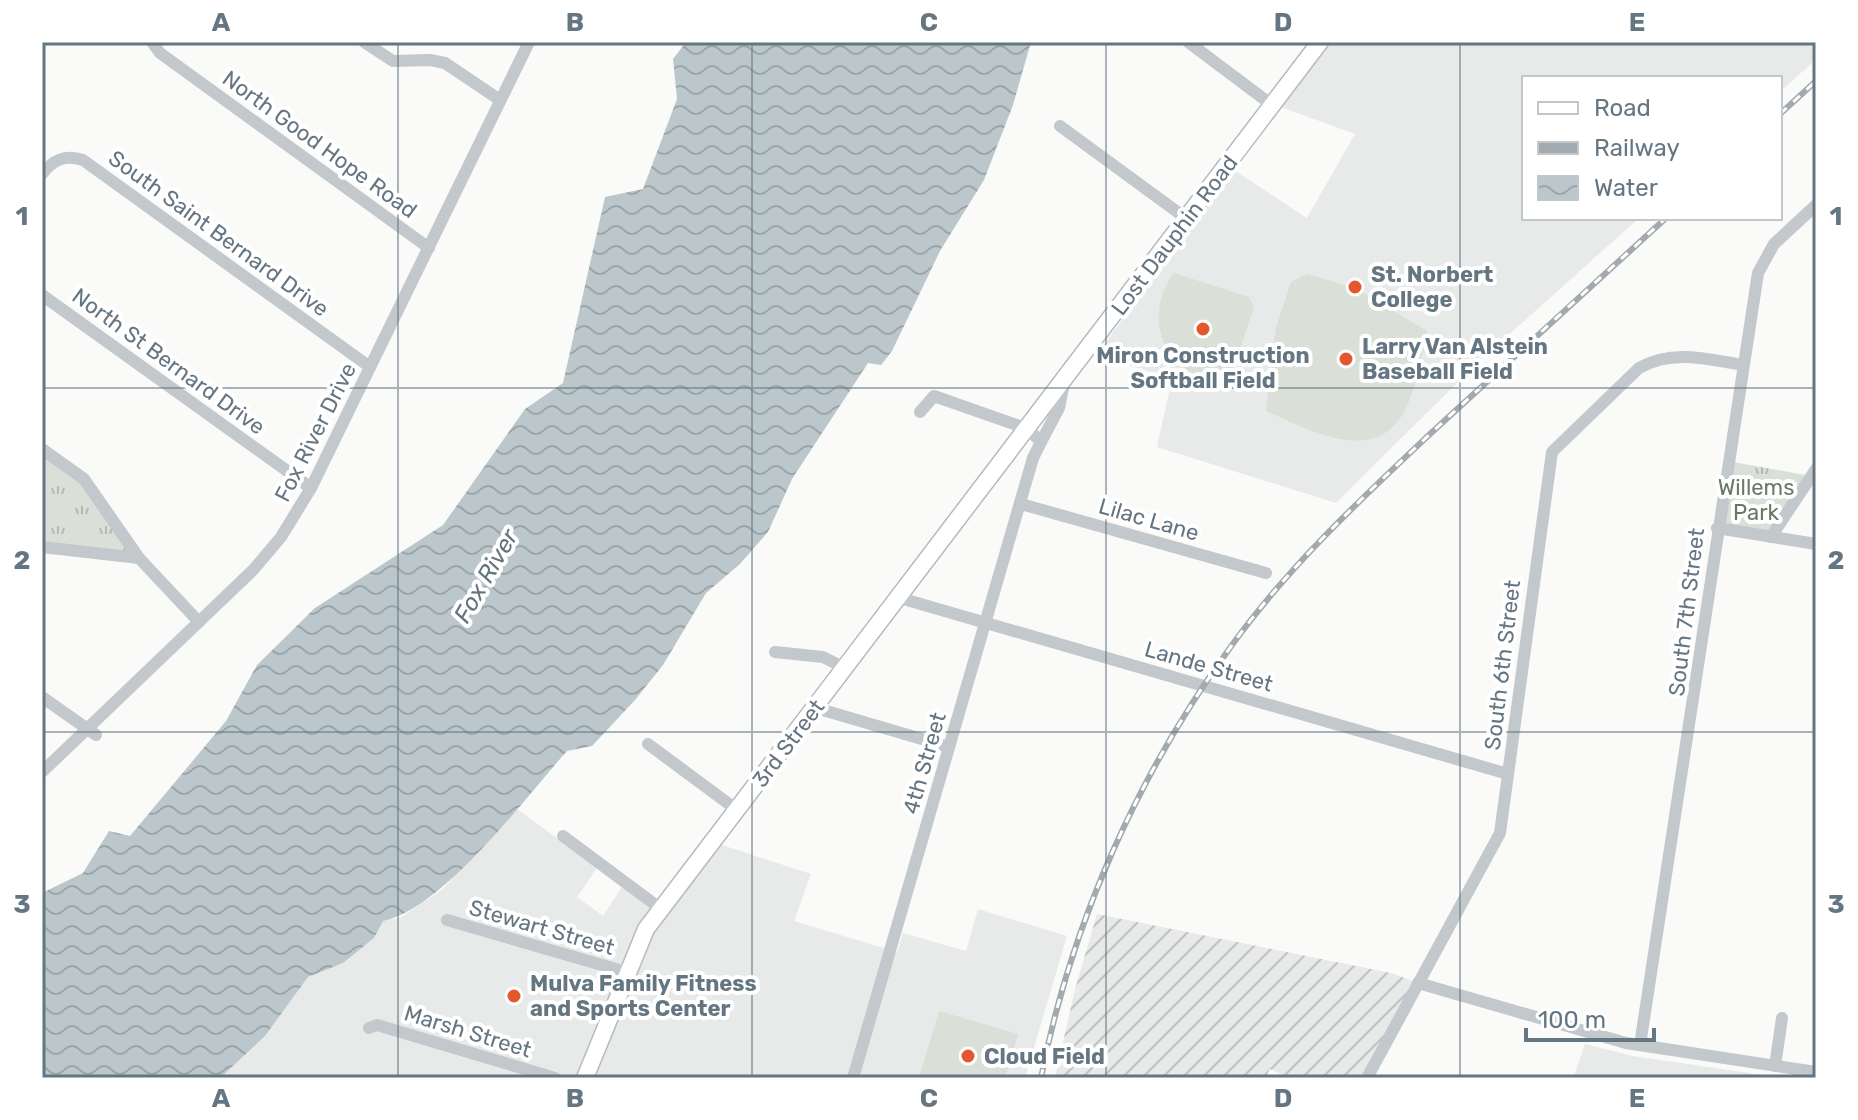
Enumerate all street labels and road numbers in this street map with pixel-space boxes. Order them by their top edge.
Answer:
street label: North Good Hope Road [217,65,422,224]
street label: South Saint Bernard Drive [103,144,334,322]
street label: Lost Dauphin Road [1105,150,1243,321]
street label: North St Bernard Drive [67,282,270,440]
street label: Fox River Drive [269,358,362,506]
street label: Lilac Lane [1096,492,1202,547]
street label: South 7th Street [1663,526,1710,698]
street label: South 6th Street [1479,578,1526,752]
street label: Lande Street [1142,635,1277,698]
street label: 3rd Street [746,694,831,793]
street label: 4th Street [897,709,952,817]
street label: Stewart Street [466,894,618,961]
street label: Marsh Street [401,999,535,1064]

